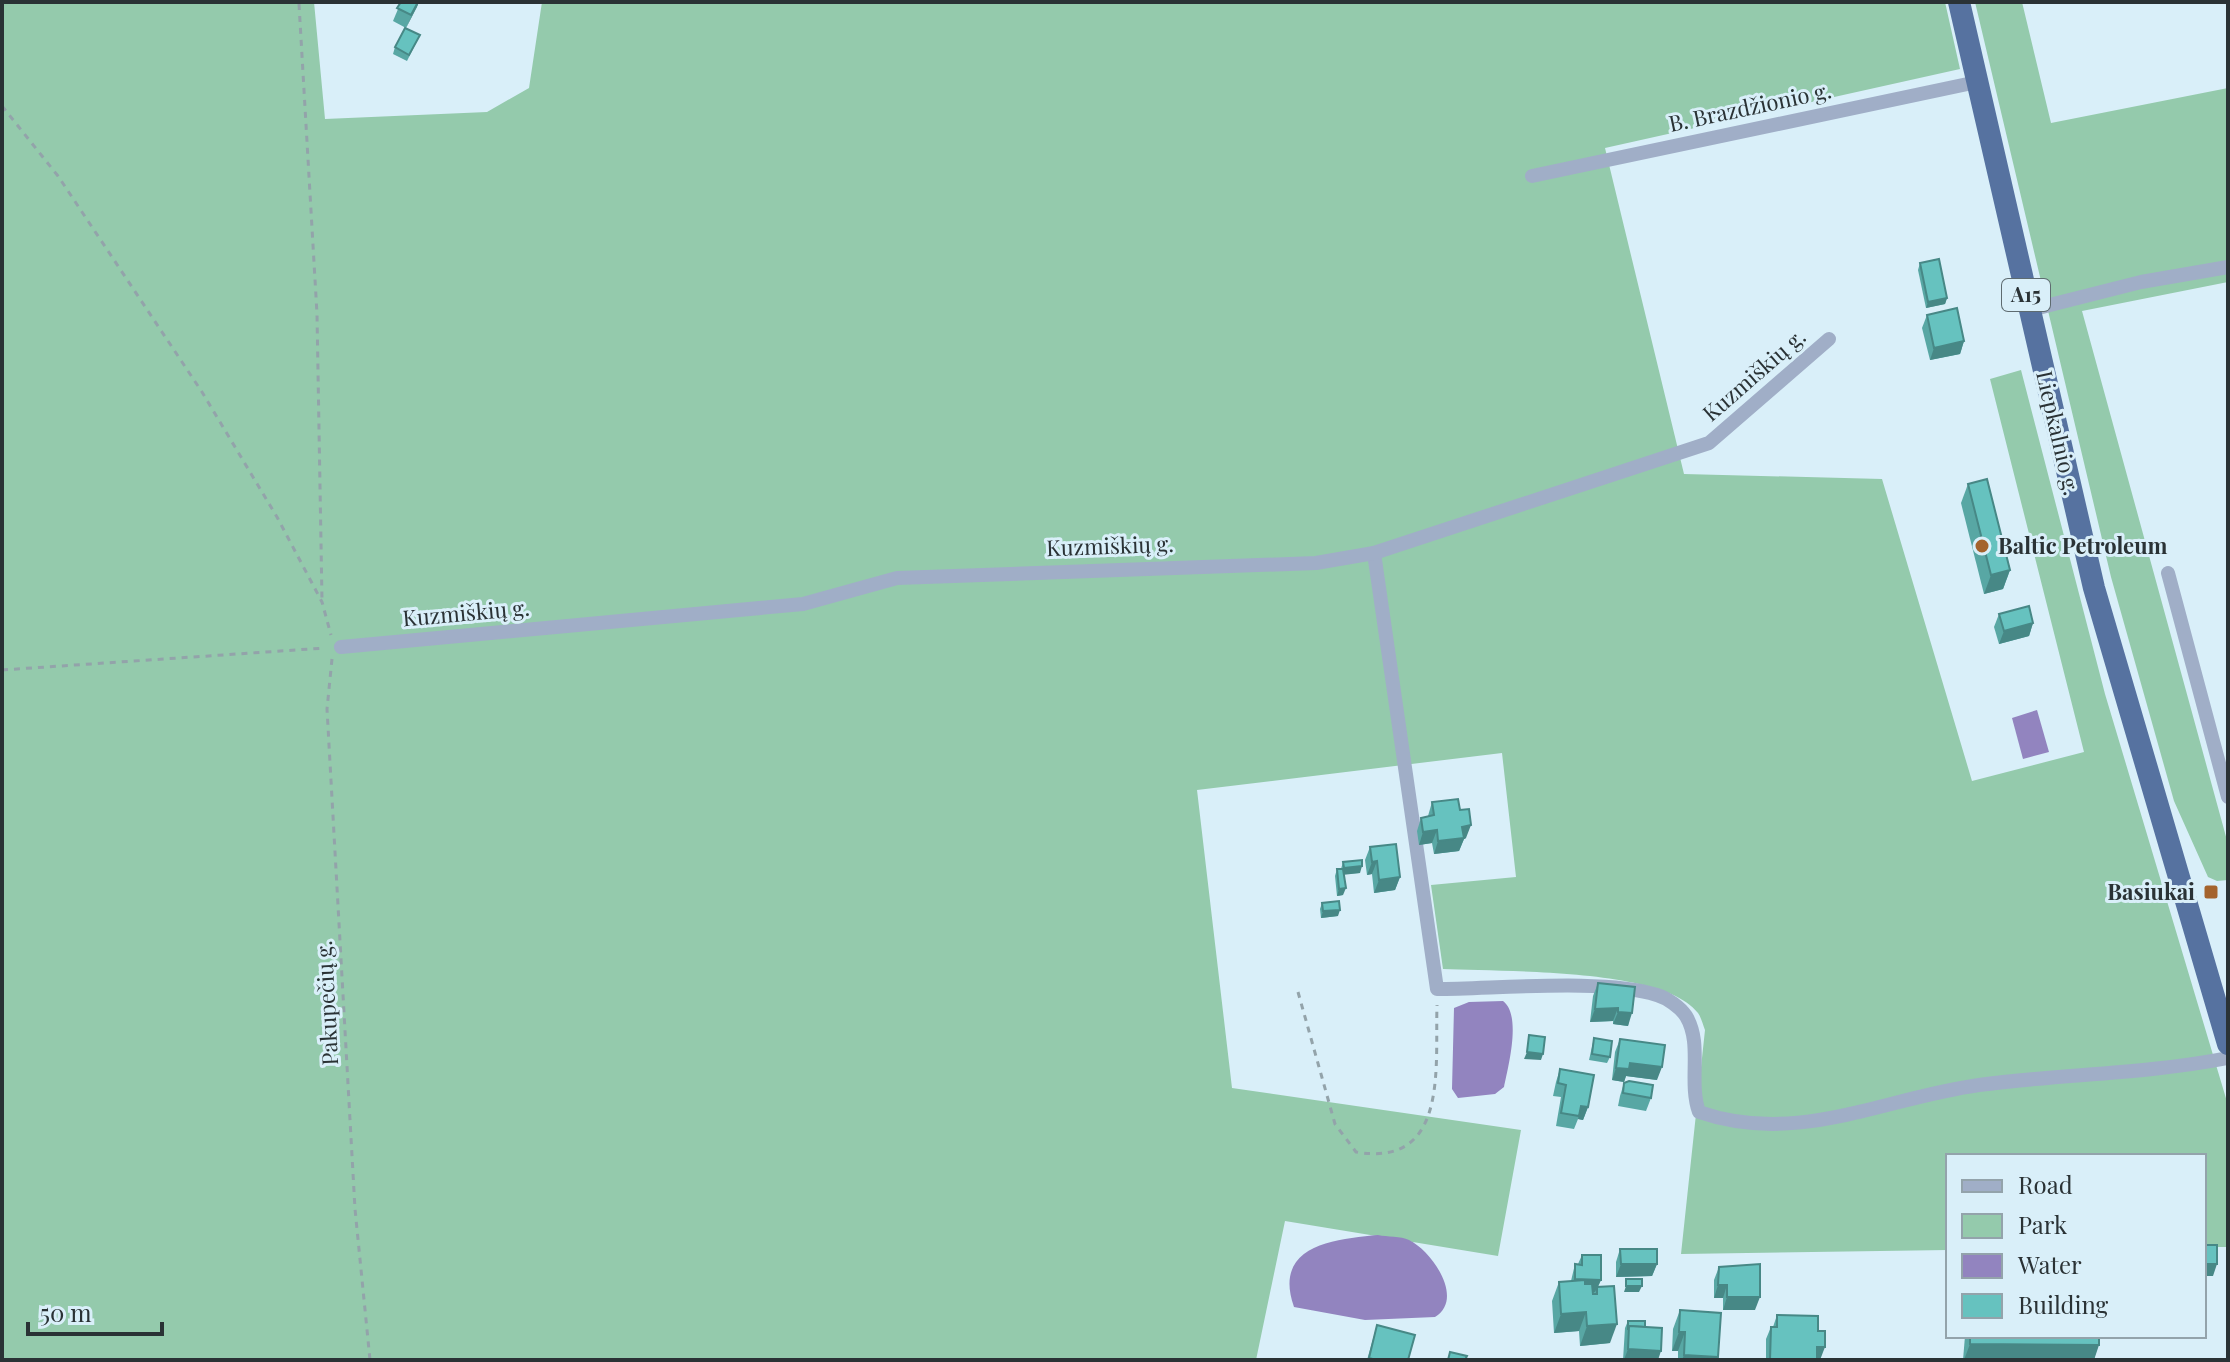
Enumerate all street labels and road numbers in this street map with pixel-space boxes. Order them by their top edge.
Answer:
street label: B. Brazdžionio g. [1666,74,1834,138]
road number: A15 [2002,279,2050,311]
street label: Kuzmiškių g. [1695,321,1811,427]
street label: Liepkalnio g. [2030,368,2088,498]
street label: Kuzmiškių g. [1046,528,1174,562]
street label: Kuzmiškių g. [401,592,531,633]
street label: Pakupečių g. [308,940,344,1066]

